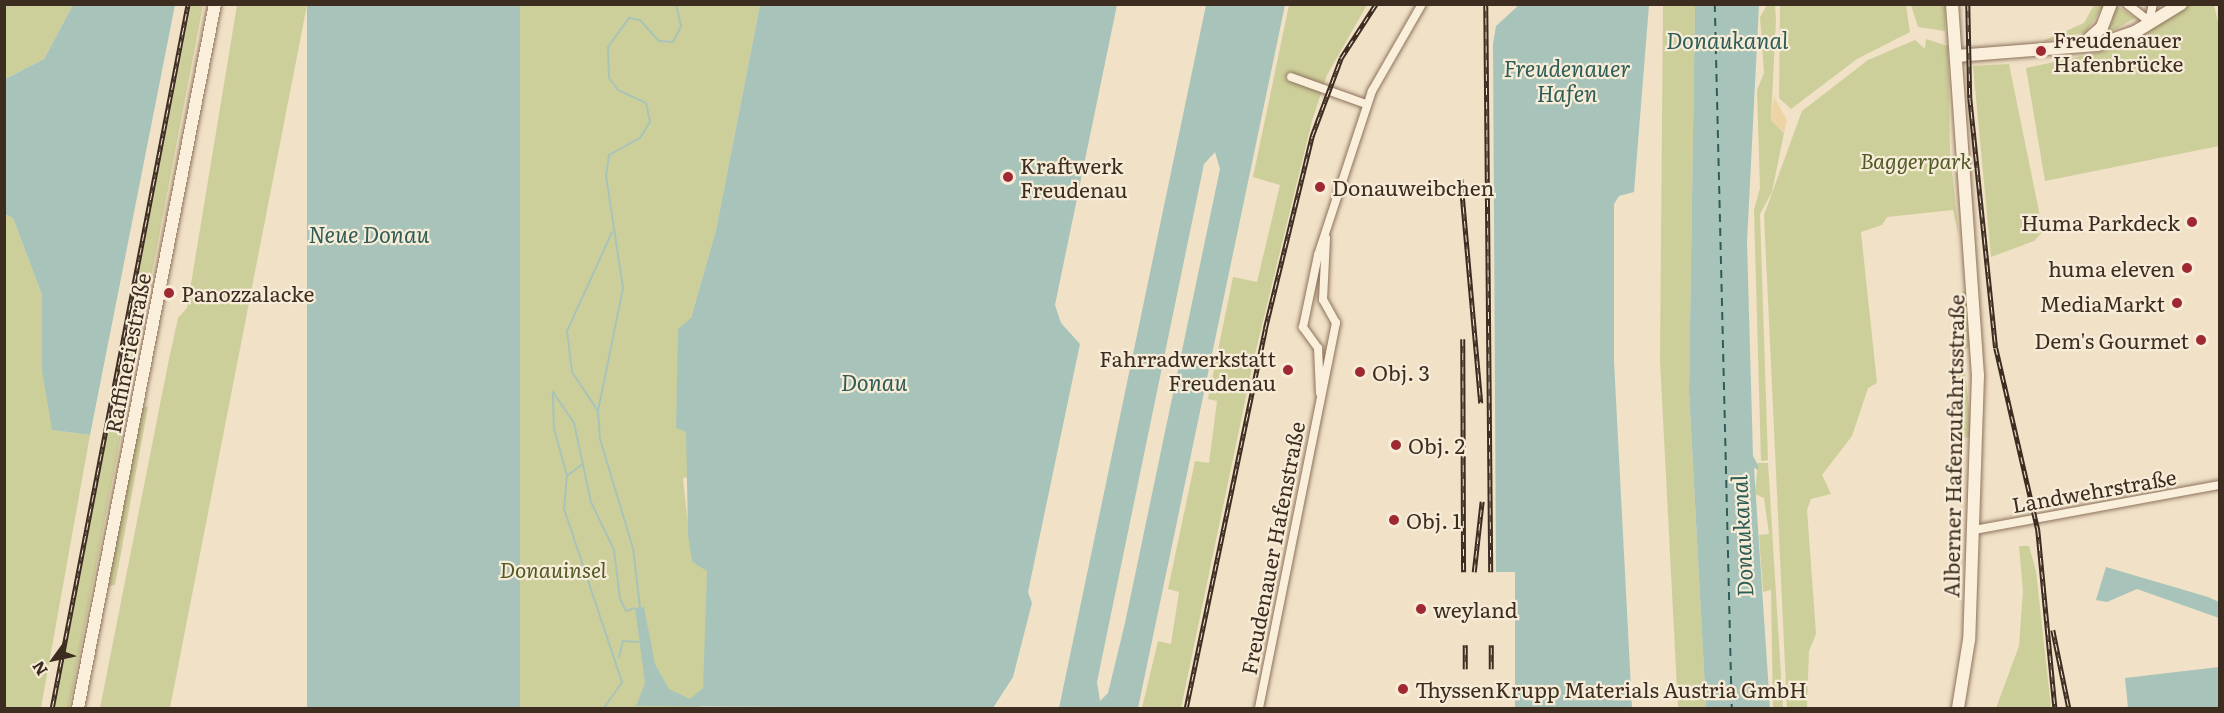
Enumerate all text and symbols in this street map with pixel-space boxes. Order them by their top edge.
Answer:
place label: Freudenauer Hafenbrücke [2053,26,2183,76]
water label: Donaukanal [1666,27,1788,53]
marker: Freudenauer Hafenbrücke [2034,44,2048,58]
water label: Freudenauer Hafen [1503,54,1631,106]
park label: Baggerpark [1860,147,1972,173]
place label: Kraftwerk Freudenau [1020,152,1128,202]
marker: Kraftwerk Freudenau [1001,170,1015,184]
place label: Donauweibchen [1332,174,1494,200]
marker: Donauweibchen [1313,180,1327,194]
place label: Huma Parkdeck [2021,209,2180,235]
marker: Huma Parkdeck [2185,215,2199,229]
water label: Neue Donau [309,221,429,247]
place label: huma eleven [2048,255,2175,281]
marker: huma eleven [2180,261,2194,275]
street label: Raffineriestraße [99,271,155,435]
place label: Panozzalacke [181,280,314,306]
marker: Panozzalacke [162,286,176,300]
place label: MediaMarkt [2040,290,2165,316]
street label: Alberner Hafenzufahrtsstraße [1938,294,1968,598]
marker: MediaMarkt [2170,296,2184,310]
place label: Dem's Gourmet [2034,327,2189,353]
marker: Dem's Gourmet [2194,333,2208,347]
place label: Fahrradwerkstatt Freudenau [1099,345,1276,395]
place label: Obj. 3 [1372,359,1430,385]
marker: Fahrradwerkstatt Freudenau [1281,363,1295,377]
marker: Obj. 3 [1353,365,1367,379]
water label: Donau [841,369,907,395]
street label: Freudenauer Hafenstraße [1235,419,1309,677]
place label: Obj. 2 [1408,432,1465,458]
marker: Obj. 2 [1389,438,1403,452]
street label: Landwehrstraße [2010,463,2178,517]
water label: Donaukanal [1725,474,1757,598]
place label: Obj. 1 [1406,507,1461,533]
marker: Obj. 1 [1387,513,1401,527]
park label: Donauinsel [499,556,607,582]
place label: weyland [1433,596,1518,622]
marker: weyland [1414,602,1428,616]
north arrow [24,629,84,689]
text: N [25,657,53,681]
place label: ThyssenKrupp Materials Austria GmbH [1415,676,1807,702]
marker: ThyssenKrupp Materials Austria GmbH [1396,682,1410,696]

